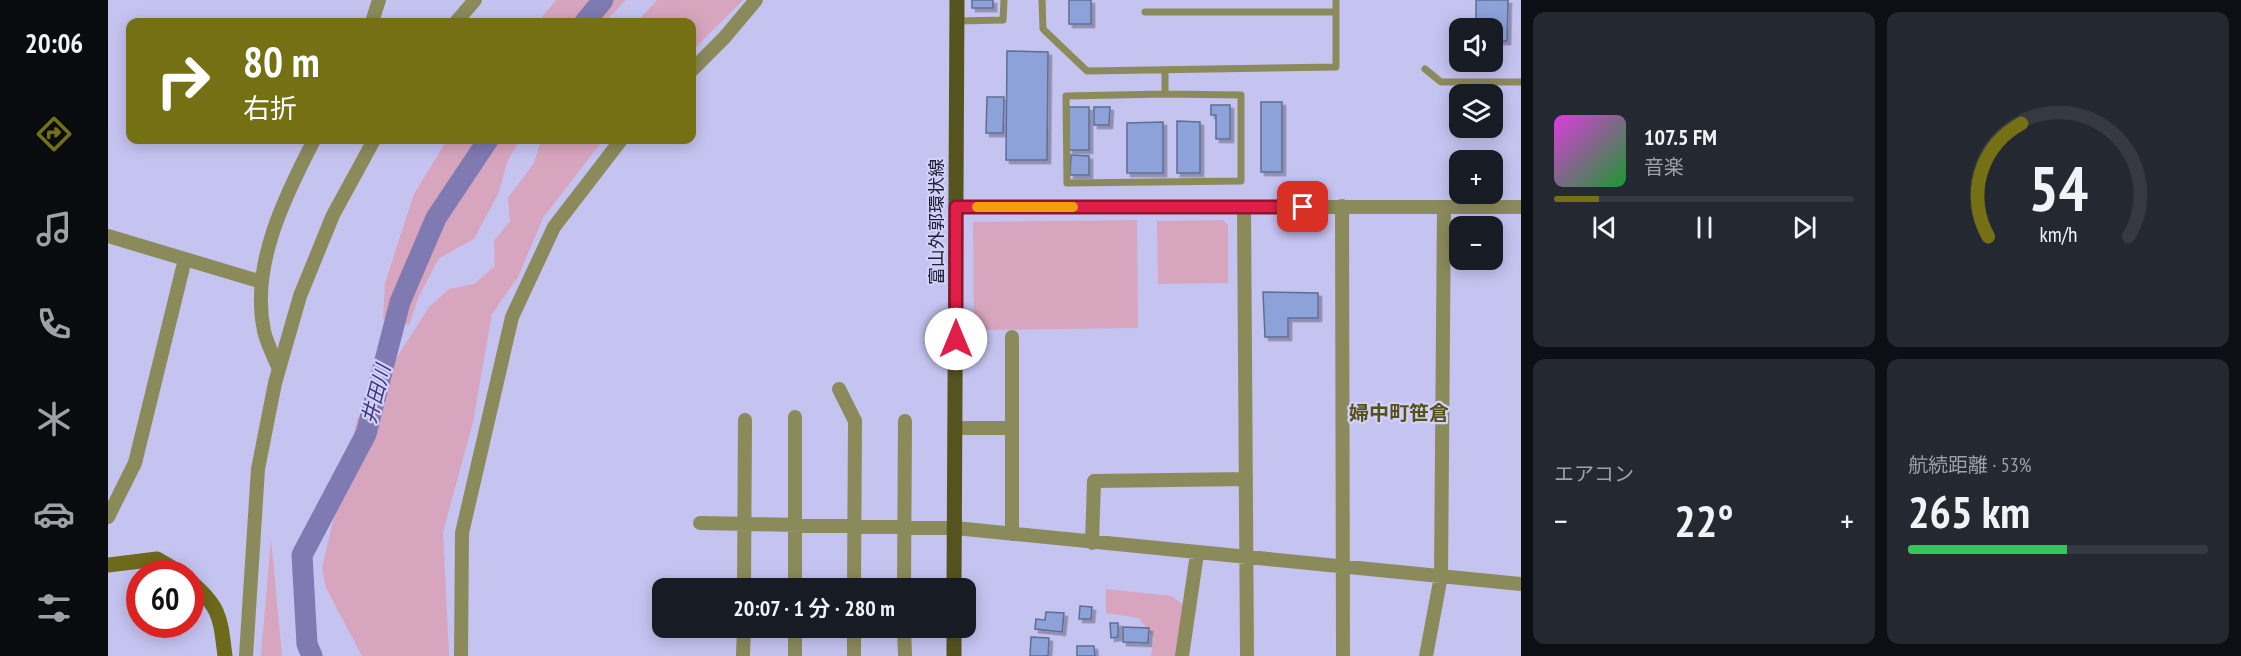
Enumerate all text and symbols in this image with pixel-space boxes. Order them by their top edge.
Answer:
map controls [1449,18,1503,270]
button: sound [1449,18,1503,72]
text: 20:06 [25,26,83,60]
text: 80 m [243,34,320,89]
icon: right [144,42,222,120]
button: layers [1449,84,1503,138]
text: 右折 [243,91,297,125]
icon: directions [33,113,75,155]
text: 107.5 FM [1644,123,1717,151]
text: 54 [2028,147,2088,228]
button: + [1449,150,1503,204]
text: 音楽 [1644,154,1684,180]
street label: 富山外郭環状線 [925,159,948,285]
pin [1277,181,1328,232]
icon: arrive [1286,190,1319,223]
icon: music [33,208,75,250]
icon: previous [1588,211,1621,244]
icon: pause [1688,211,1721,244]
icon: next [1788,211,1821,244]
button: − [1449,216,1503,270]
text: km/h [2039,220,2077,248]
icon: phone [33,303,75,345]
position arrow [924,307,988,371]
water label: 井田川 [356,360,397,426]
icon: climate [33,398,75,440]
district label: 婦中町笹倉 [1349,400,1449,426]
text: 航続距離 · 53% [1908,452,2031,478]
text: エアコン [1554,461,1634,487]
text: 265 km [1908,482,2030,540]
text: 22° [1674,491,1734,549]
icon: car [33,493,75,535]
text: − [1554,499,1568,542]
text: + [1840,499,1854,542]
speed limit sign: 60 [126,560,204,638]
icon: filters [33,587,75,629]
text: 20:07 · 1 分 · 280 m [733,594,895,622]

